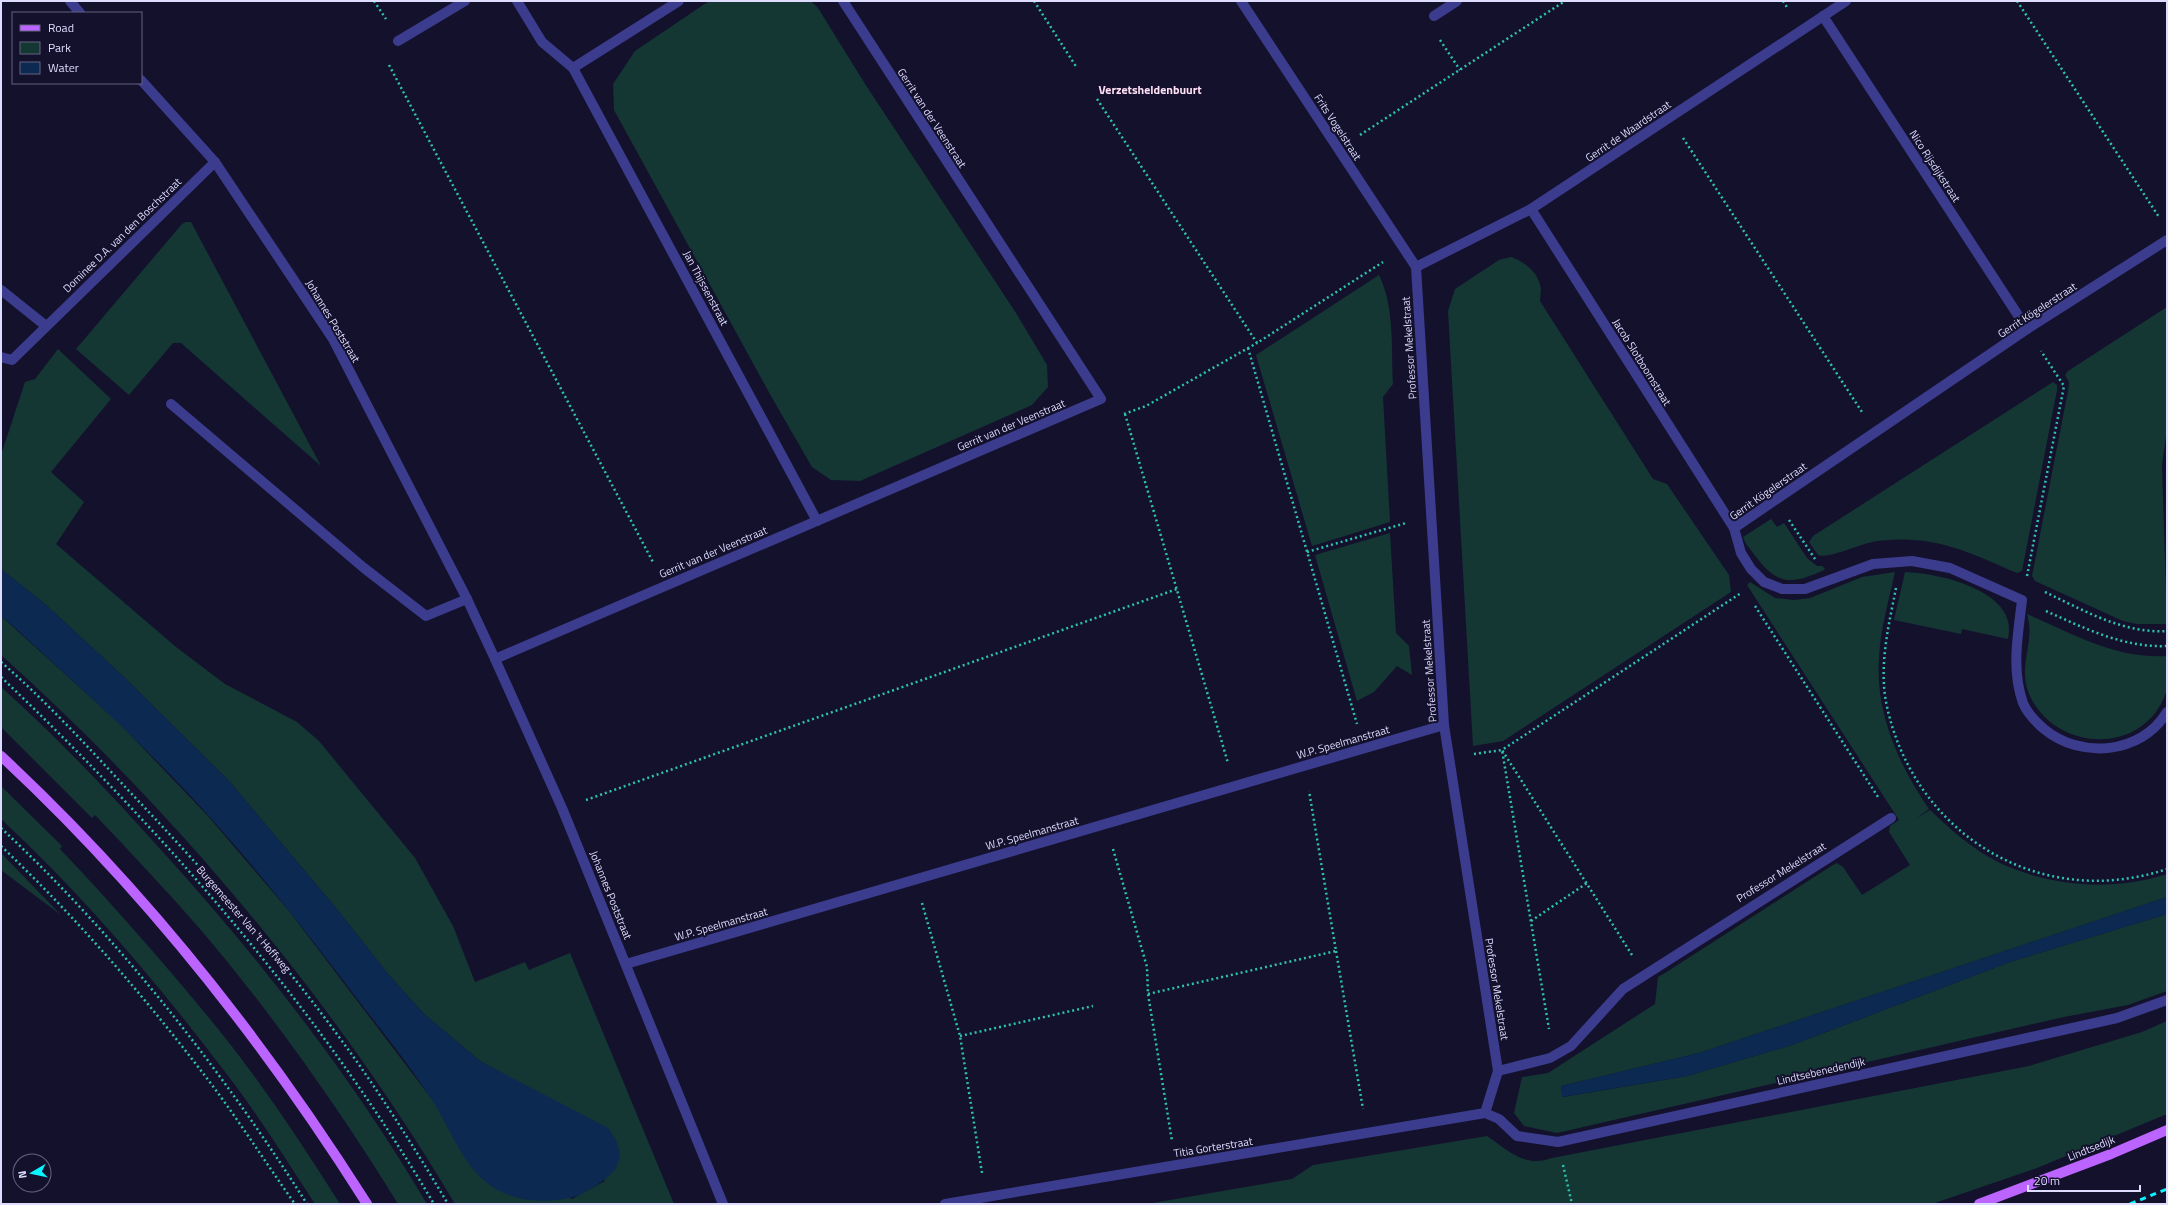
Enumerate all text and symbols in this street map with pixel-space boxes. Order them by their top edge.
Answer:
legend [12,12,142,84]
text: Road [48,18,74,37]
text: Park [48,38,71,57]
text: Water [48,58,79,77]
street label: Gerrit van der Veenstraat [894,65,970,171]
district label: Verzetsheldenbuurt [1098,80,1202,99]
street label: Frits Vogelstraat [1310,91,1366,164]
street label: Gerrit de Waardstraat [1582,96,1674,166]
street label: Nico Rijsdijkstraat [1906,127,1964,205]
street label: Dominee D.A. van den Boschstraat [59,174,185,296]
street label: Jan Thijssenstraat [679,248,733,328]
street label: Johannes Poststraat [302,277,364,366]
street label: Gerrit Kögelerstraat [1994,278,2080,342]
street label: Professor Mekelstraat [1397,296,1421,400]
street label: Jacob Slotboomstraat [1609,315,1675,409]
street label: Gerrit van der Veenstraat [954,395,1068,455]
street label: Gerrit Kögelerstraat [1726,458,1810,524]
street label: Gerrit van der Veenstraat [656,522,770,582]
street label: Professor Mekelstraat [1417,619,1441,723]
street label: W.P. Speelmanstraat [1295,721,1391,763]
street label: W.P. Speelmanstraat [984,812,1080,854]
street label: Professor Mekelstraat [1733,838,1829,906]
street label: Johannes Poststraat [586,848,636,942]
street label: Burgemeester Van 't Hoffweg [193,862,295,976]
street label: W.P. Speelmanstraat [673,903,769,945]
street label: Professor Mekelstraat [1481,937,1513,1041]
street label: Lindtsebenedendijk [1775,1053,1867,1089]
street label: Lindtsedijk [2065,1131,2118,1165]
street label: Titia Gorterstraat [1172,1133,1254,1161]
north arrow [12,1153,52,1193]
scale bar [2028,1167,2140,1193]
text: N [14,1170,31,1180]
text: 20 m [2034,1171,2060,1190]

